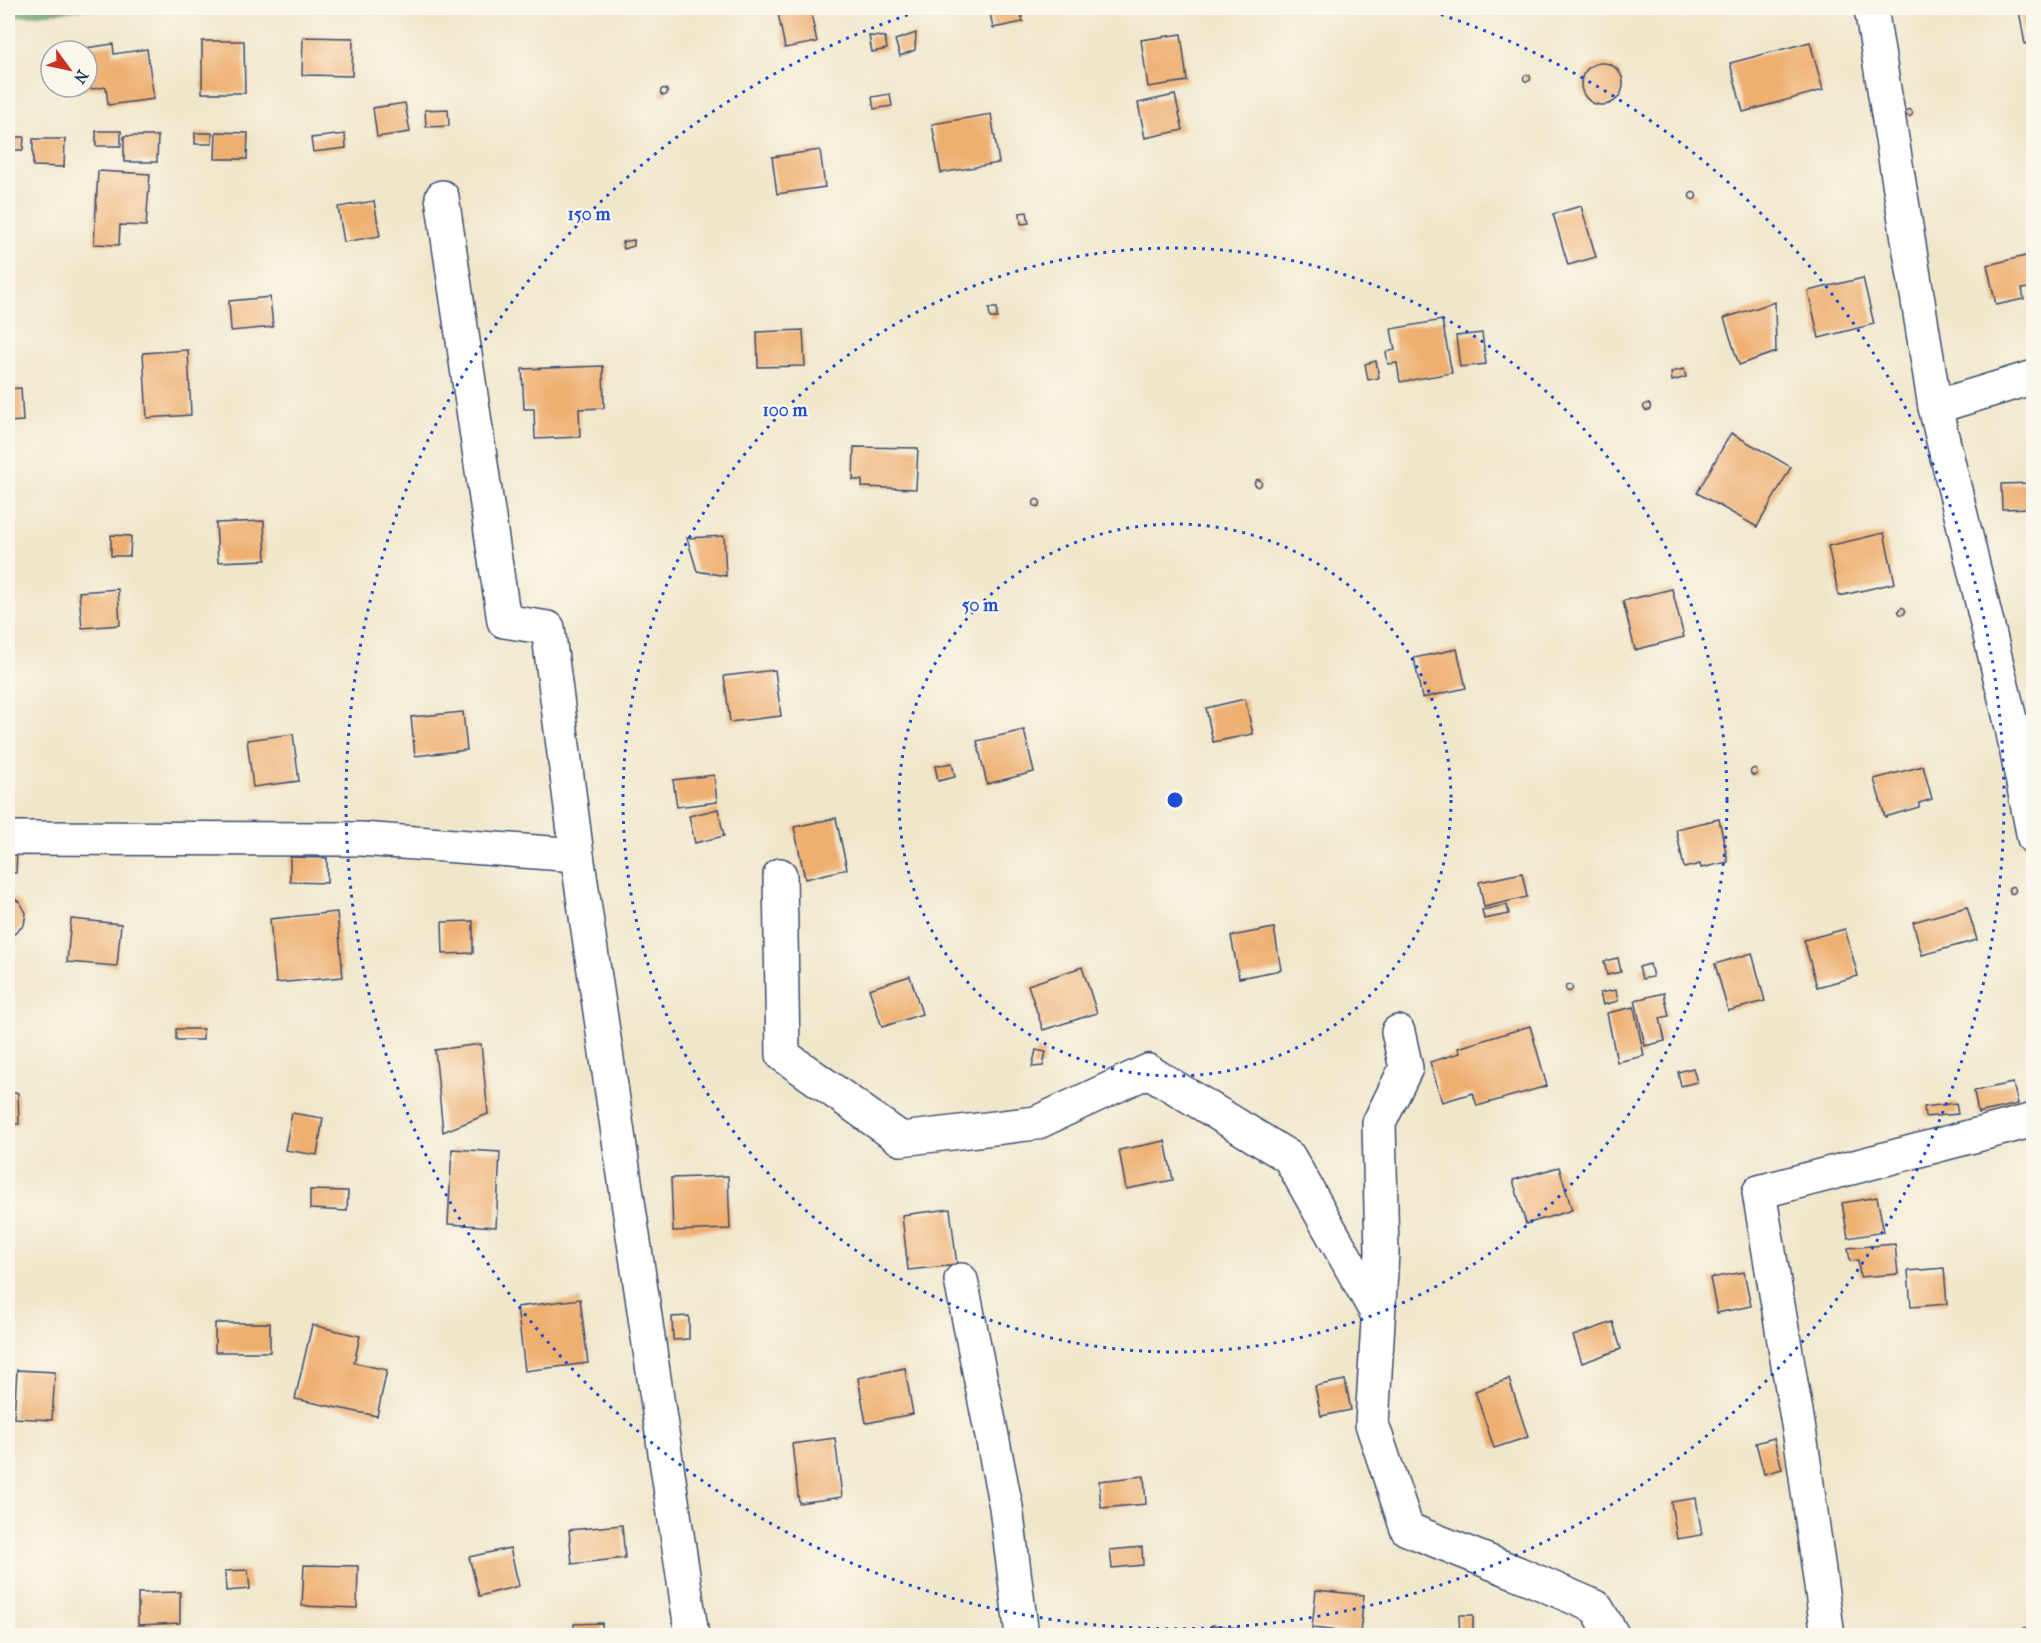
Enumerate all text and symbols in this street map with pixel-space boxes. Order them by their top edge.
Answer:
north arrow [39,39,99,99]
text: N [69,67,92,88]
text: 150 m [568,204,611,225]
text: 100 m [762,400,809,421]
text: 50 m [962,595,999,616]
centre of rings [1165,790,1185,810]

